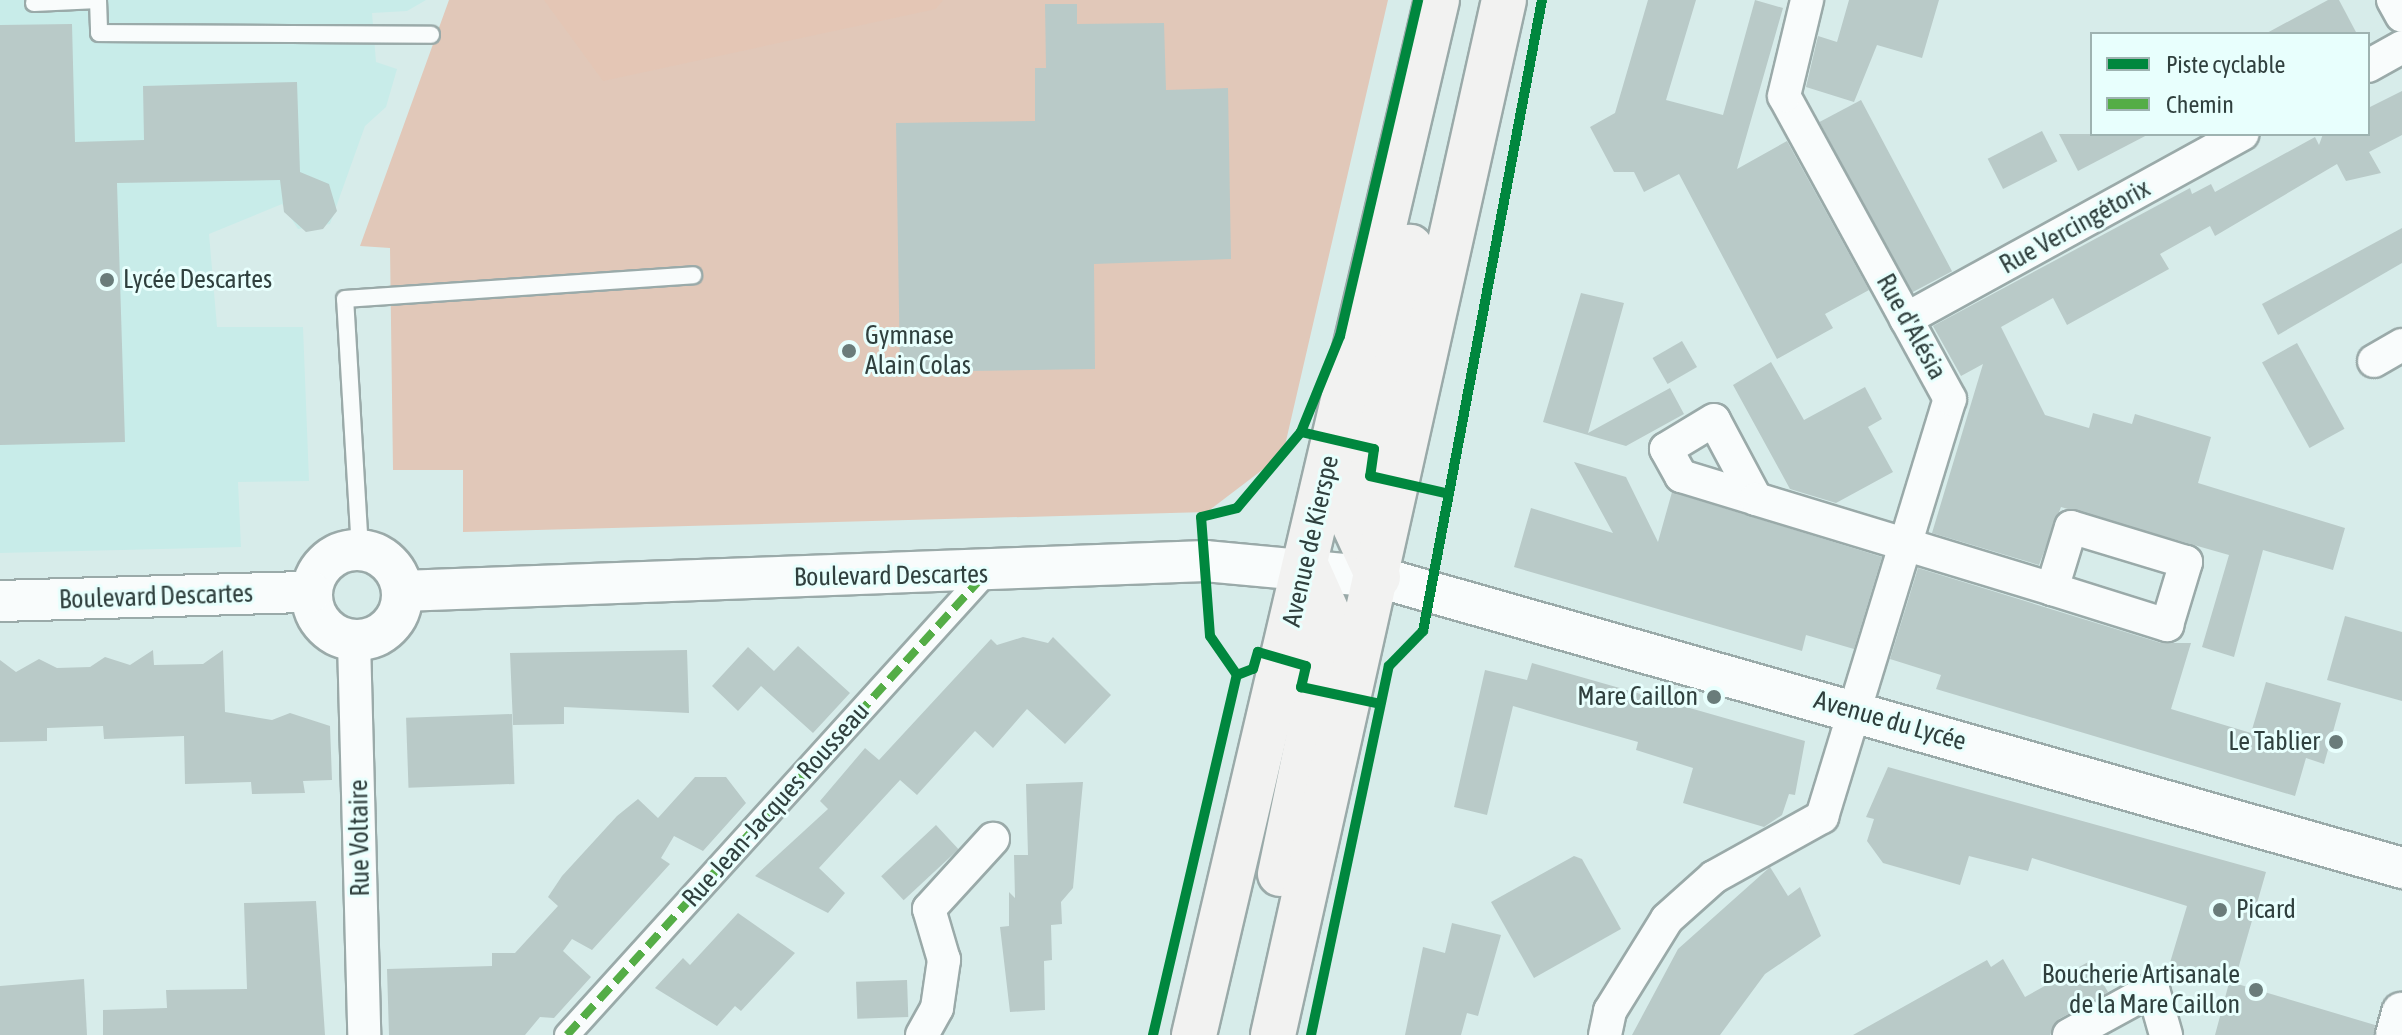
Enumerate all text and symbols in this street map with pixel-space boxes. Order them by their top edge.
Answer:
legend [2090,32,2370,136]
text: Piste cyclable [2166,51,2285,78]
text: Chemin [2166,91,2234,118]
street label: Rue Vercingétorix [1995,173,2155,281]
place label: Lycée Descartes [123,264,272,296]
street label: Rue d'Alésia [1869,269,1953,385]
marker: Lycée Descartes [98,271,116,289]
place label: Gymnase Alain Colas [865,320,971,382]
marker: Gymnase Alain Colas [840,342,858,360]
street label: Avenue de Kierspe [1276,452,1346,630]
street label: Boulevard Descartes [794,559,988,593]
street label: Boulevard Descartes [58,578,254,616]
place label: Mare Caillon [1577,681,1698,713]
street label: Avenue du Lycée [1810,684,1970,758]
marker: Mare Caillon [1705,688,1723,706]
street label: Rue Jean-Jacques Rousseau [676,696,876,914]
place label: Le Tablier [2228,726,2320,758]
marker: Le Tablier [2327,733,2345,751]
street label: Rue Voltaire [343,779,377,897]
place label: Picard [2236,894,2296,926]
marker: Picard [2211,901,2229,919]
place label: Boucherie Artisanale de la Mare Caillon [2042,959,2240,1020]
marker: Boucherie Artisanale de la Mare Caillon [2247,981,2265,999]

